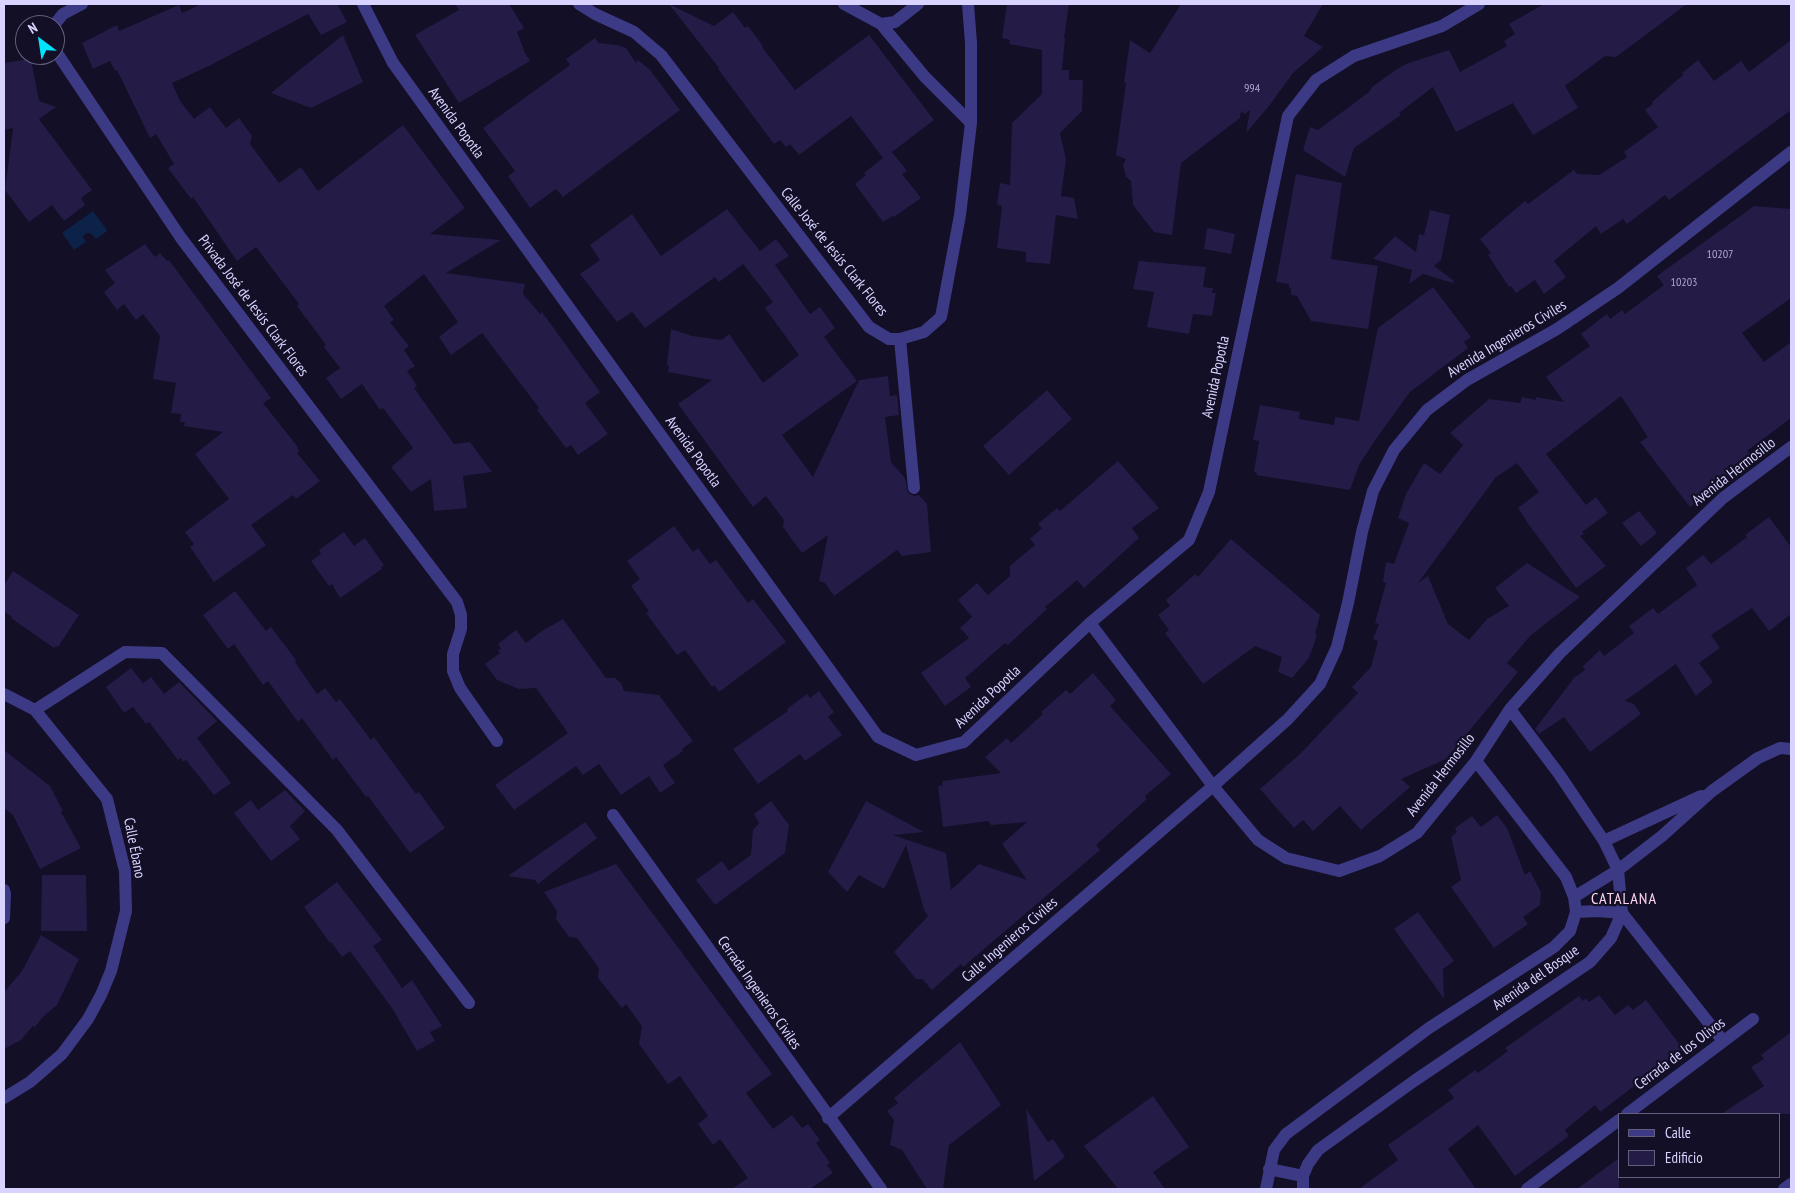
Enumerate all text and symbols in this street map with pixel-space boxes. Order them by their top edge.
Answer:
north arrow [15,15,65,65]
text: N [25,18,41,38]
house number: 994 [1244,82,1260,96]
street label: Avenida Popotla [424,84,488,162]
street label: Calle José de Jesús Clark Flores [777,184,891,320]
street label: Privada José de Jesús Clark Flores [194,232,312,380]
house number: 10207 [1707,248,1733,262]
house number: 10203 [1671,276,1697,290]
street label: Avenida Ingenieros Civiles [1444,296,1570,382]
street label: Avenida Popotla [1199,334,1233,420]
street label: Avenida Popotla [661,413,725,491]
street label: Avenida Hermosillo [1689,434,1779,510]
street label: Avenida Popotla [951,662,1025,732]
street label: Avenida Hermosillo [1403,730,1479,820]
street label: Calle Ébano [119,816,149,880]
district label: CATALANA [1590,889,1658,909]
street label: Calle Ingenieros Civiles [959,894,1061,986]
street label: Cerrada Ingenieros Civiles [713,933,805,1053]
street label: Avenida del Bosque [1489,942,1583,1014]
street label: Cerrada de los Olivos [1631,1014,1729,1094]
legend [1618,1113,1780,1178]
text: Calle [1665,1123,1691,1142]
text: Edificio [1665,1148,1703,1167]

